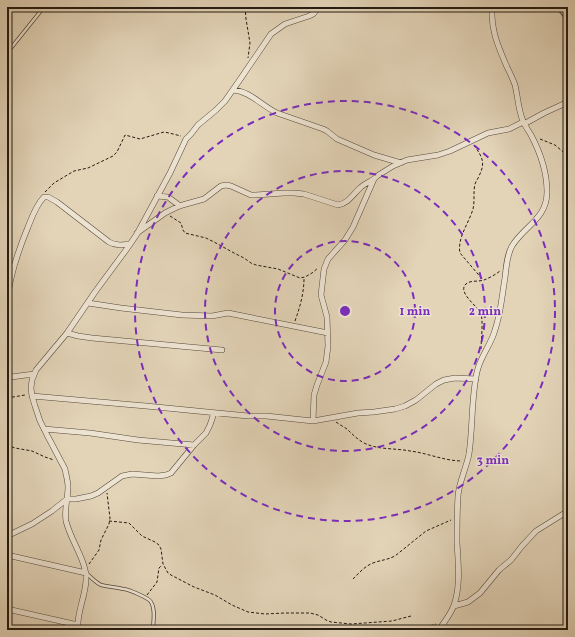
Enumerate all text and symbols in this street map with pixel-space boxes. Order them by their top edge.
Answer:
centre of rings [338,304,352,318]
text: 1 min [400,304,431,320]
text: 2 min [469,304,501,320]
text: 3 min [477,453,509,469]

